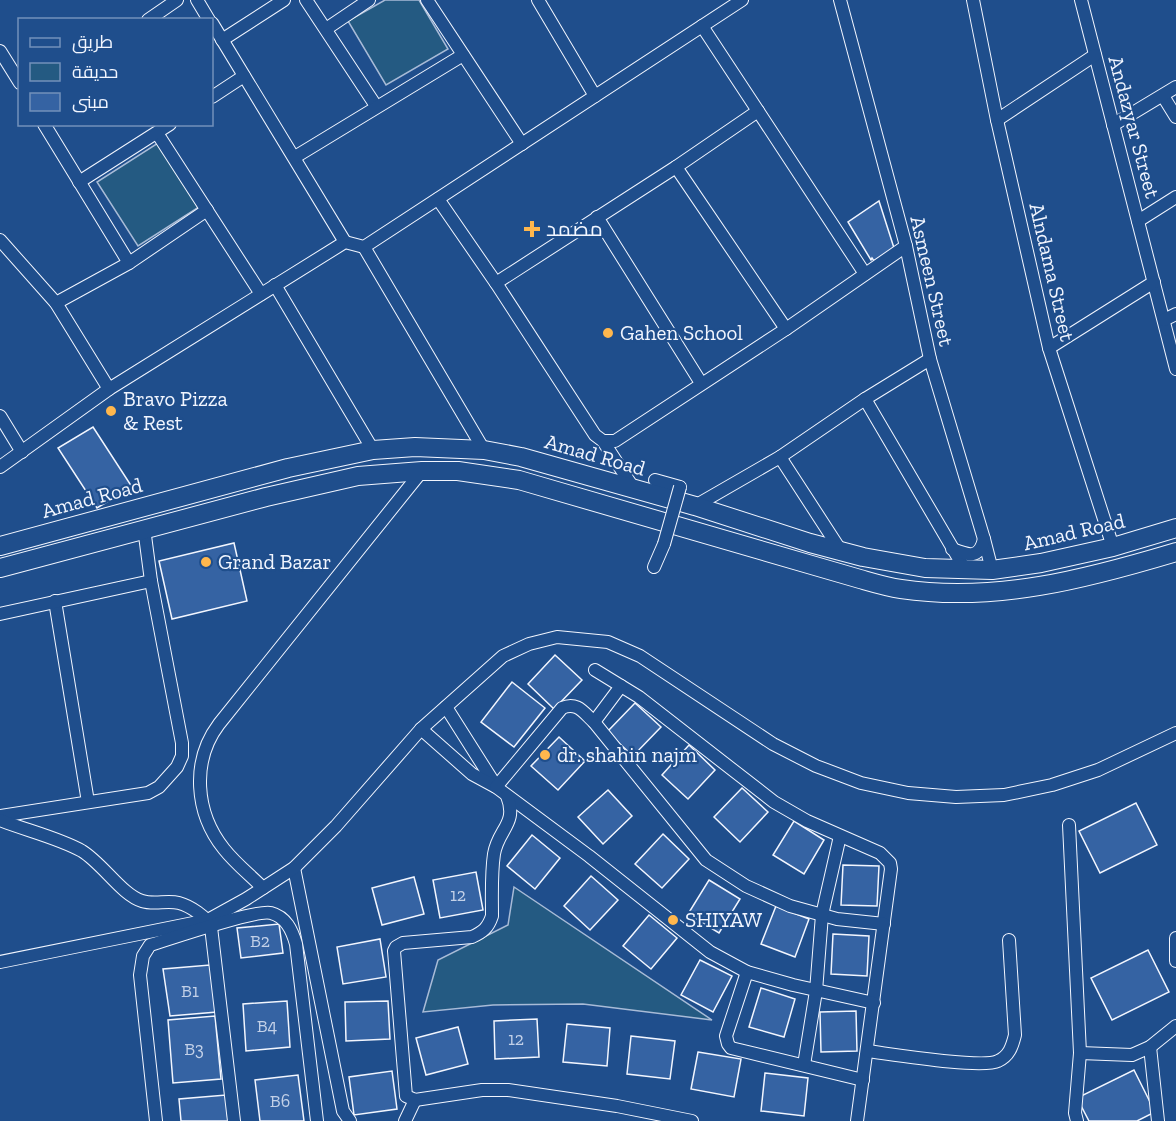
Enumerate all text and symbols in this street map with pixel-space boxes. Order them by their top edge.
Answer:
legend [18,18,213,126]
text: طريق [72,31,113,54]
street label: Andazyar Street [1103,53,1166,201]
text: حديقة [72,61,118,83]
text: مبنى [72,91,109,113]
street label: Alndama Street [1024,200,1081,344]
street label: Asmeen Street [905,213,960,349]
place label: مضمد [546,216,603,241]
marker: مضمد [523,220,541,238]
place label: Gahen School [620,320,743,345]
marker: Gahen School [601,326,615,340]
place label: Bravo Pizza & Rest [123,386,228,435]
marker: Bravo Pizza & Rest [104,404,118,418]
street label: Amad Road [542,428,649,481]
street label: Amad Road [39,472,145,523]
street label: Amad Road [1021,508,1127,555]
place label: Grand Bazar [218,549,331,574]
marker: Grand Bazar [199,555,213,569]
place label: dr. shahin najm [557,742,697,768]
marker: dr. shahin najm [538,748,552,762]
house number: 12 [450,884,466,906]
place label: SHIYAW [685,907,762,932]
marker: SHIYAW [666,913,680,927]
house number: B2 [250,930,270,952]
house number: B1 [181,980,199,1002]
house number: B4 [257,1015,278,1037]
house number: 12 [508,1028,524,1050]
house number: B3 [184,1038,204,1060]
house number: B6 [270,1090,290,1112]

